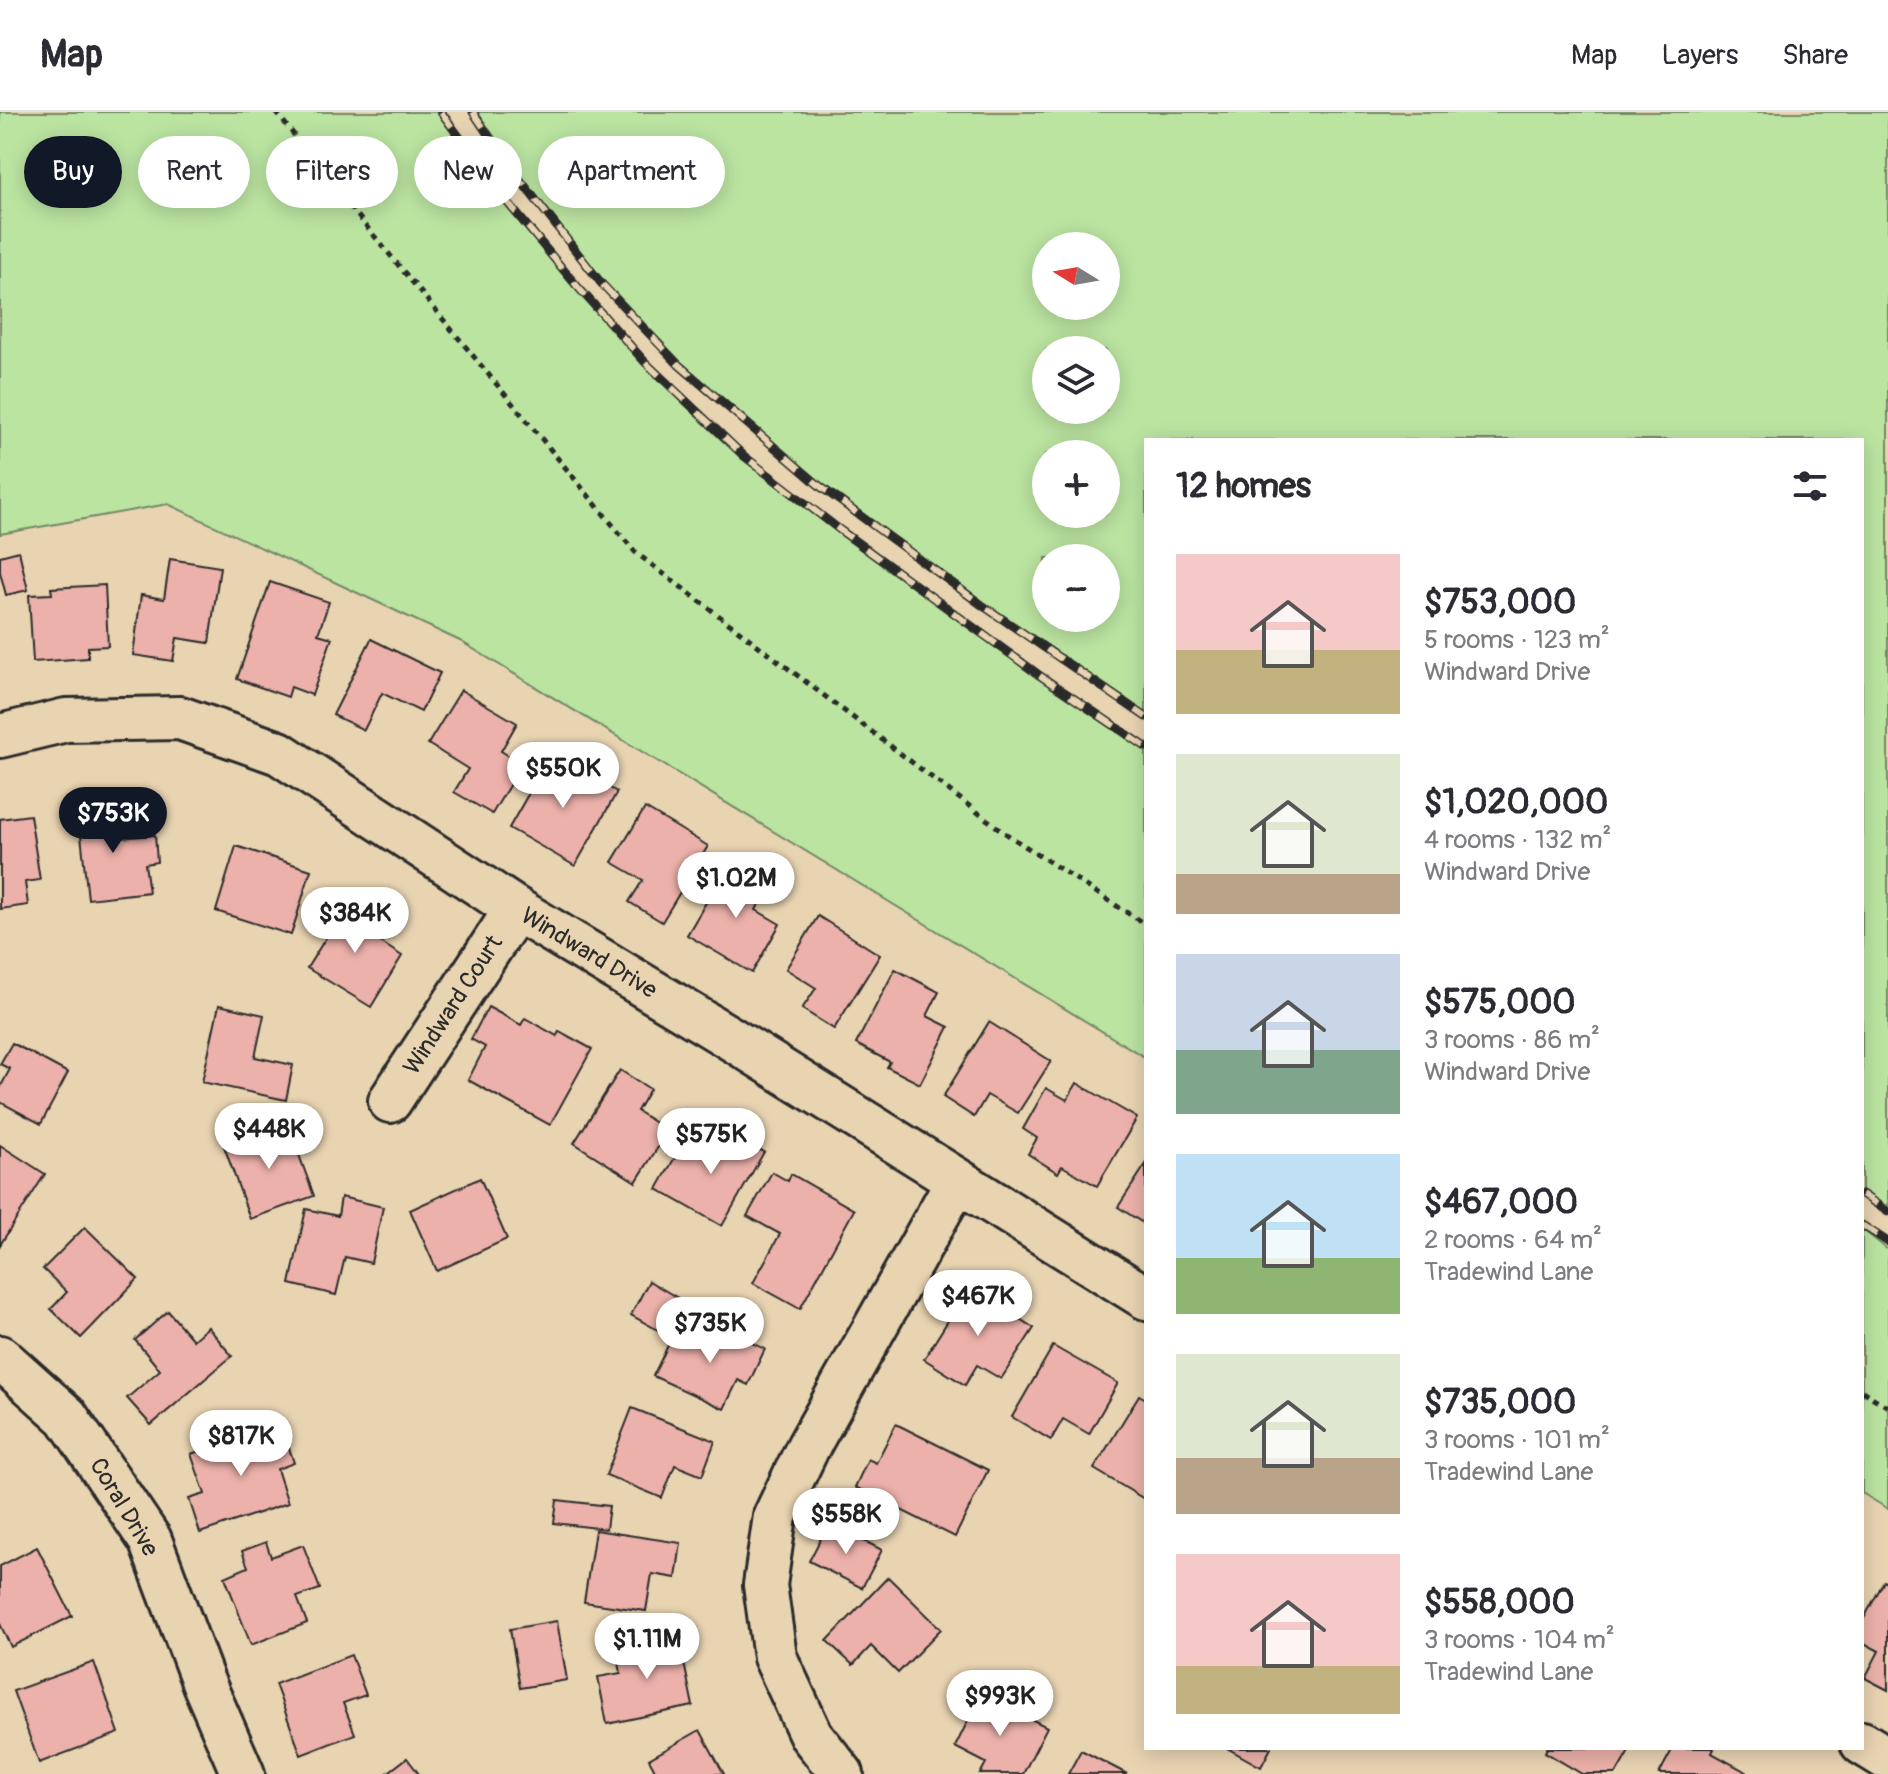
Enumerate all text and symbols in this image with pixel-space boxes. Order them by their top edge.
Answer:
text: Map [40,31,103,79]
text: Map [1571,38,1617,73]
text: Layers [1661,38,1738,73]
text: Share [1782,38,1848,73]
chip: Buy [24,136,122,208]
chip: Rent [138,136,250,208]
chip: Filters [266,136,398,208]
chip: New [414,136,522,208]
chip: Apartment [538,136,725,208]
north arrow [1032,232,1120,320]
map controls [1032,232,1120,632]
button: layers [1032,336,1120,424]
button: + [1032,440,1120,528]
icon: filters [1788,464,1832,508]
text: 12 homes [1176,465,1311,508]
button: − [1032,544,1120,632]
text: $753,000 [1424,581,1576,624]
icon: home [1240,586,1336,682]
text: 5 rooms · 123 m² [1424,624,1610,656]
text: Windward Drive [1424,656,1590,688]
pin: $550K [507,742,619,810]
text: $550K [525,752,601,784]
text: $1,020,000 [1424,781,1608,824]
icon: home [1240,786,1336,882]
pin: $753K [57,787,169,855]
text: $753K [77,797,149,829]
text: 4 rooms · 132 m² [1424,824,1612,856]
pin: $1.02M [671,852,801,920]
text: Windward Drive [1424,856,1590,888]
text: $1.02M [696,862,776,894]
pin: $384K [299,887,411,955]
text: $384K [319,897,391,929]
street label: Windward Drive [516,901,662,1005]
street label: Windward Court [397,930,509,1080]
text: $575,000 [1424,981,1576,1024]
icon: home [1240,986,1336,1082]
text: 3 rooms · 86 m² [1424,1024,1600,1056]
text: Windward Drive [1424,1056,1590,1088]
pin: $448K [213,1103,325,1171]
pin: $575K [655,1108,767,1176]
text: $448K [232,1113,306,1145]
text: $575K [675,1118,747,1150]
text: $467,000 [1424,1181,1578,1224]
icon: home [1240,1186,1336,1282]
text: 2 rooms · 64 m² [1424,1224,1602,1256]
text: Tradewind Lane [1424,1256,1593,1288]
pin: $467K [922,1270,1034,1338]
text: $467K [941,1280,1015,1312]
pin: $735K [654,1297,766,1365]
text: $735K [674,1307,746,1339]
text: $735,000 [1424,1381,1576,1424]
icon: home [1240,1386,1336,1482]
pin: $817K [185,1410,297,1478]
text: $817K [208,1420,274,1452]
text: 3 rooms · 101 m² [1424,1424,1610,1456]
street label: Coral Drive [83,1453,165,1562]
text: Tradewind Lane [1424,1456,1593,1488]
pin: $558K [790,1488,902,1556]
text: $558K [810,1498,882,1530]
text: $558,000 [1424,1581,1575,1624]
icon: home [1240,1586,1336,1682]
pin: $1.11M [582,1613,712,1681]
text: $1.11M [612,1623,682,1655]
text: 3 rooms · 104 m² [1424,1624,1615,1656]
text: Tradewind Lane [1424,1656,1593,1688]
pin: $993K [944,1670,1056,1738]
text: $993K [964,1680,1036,1712]

